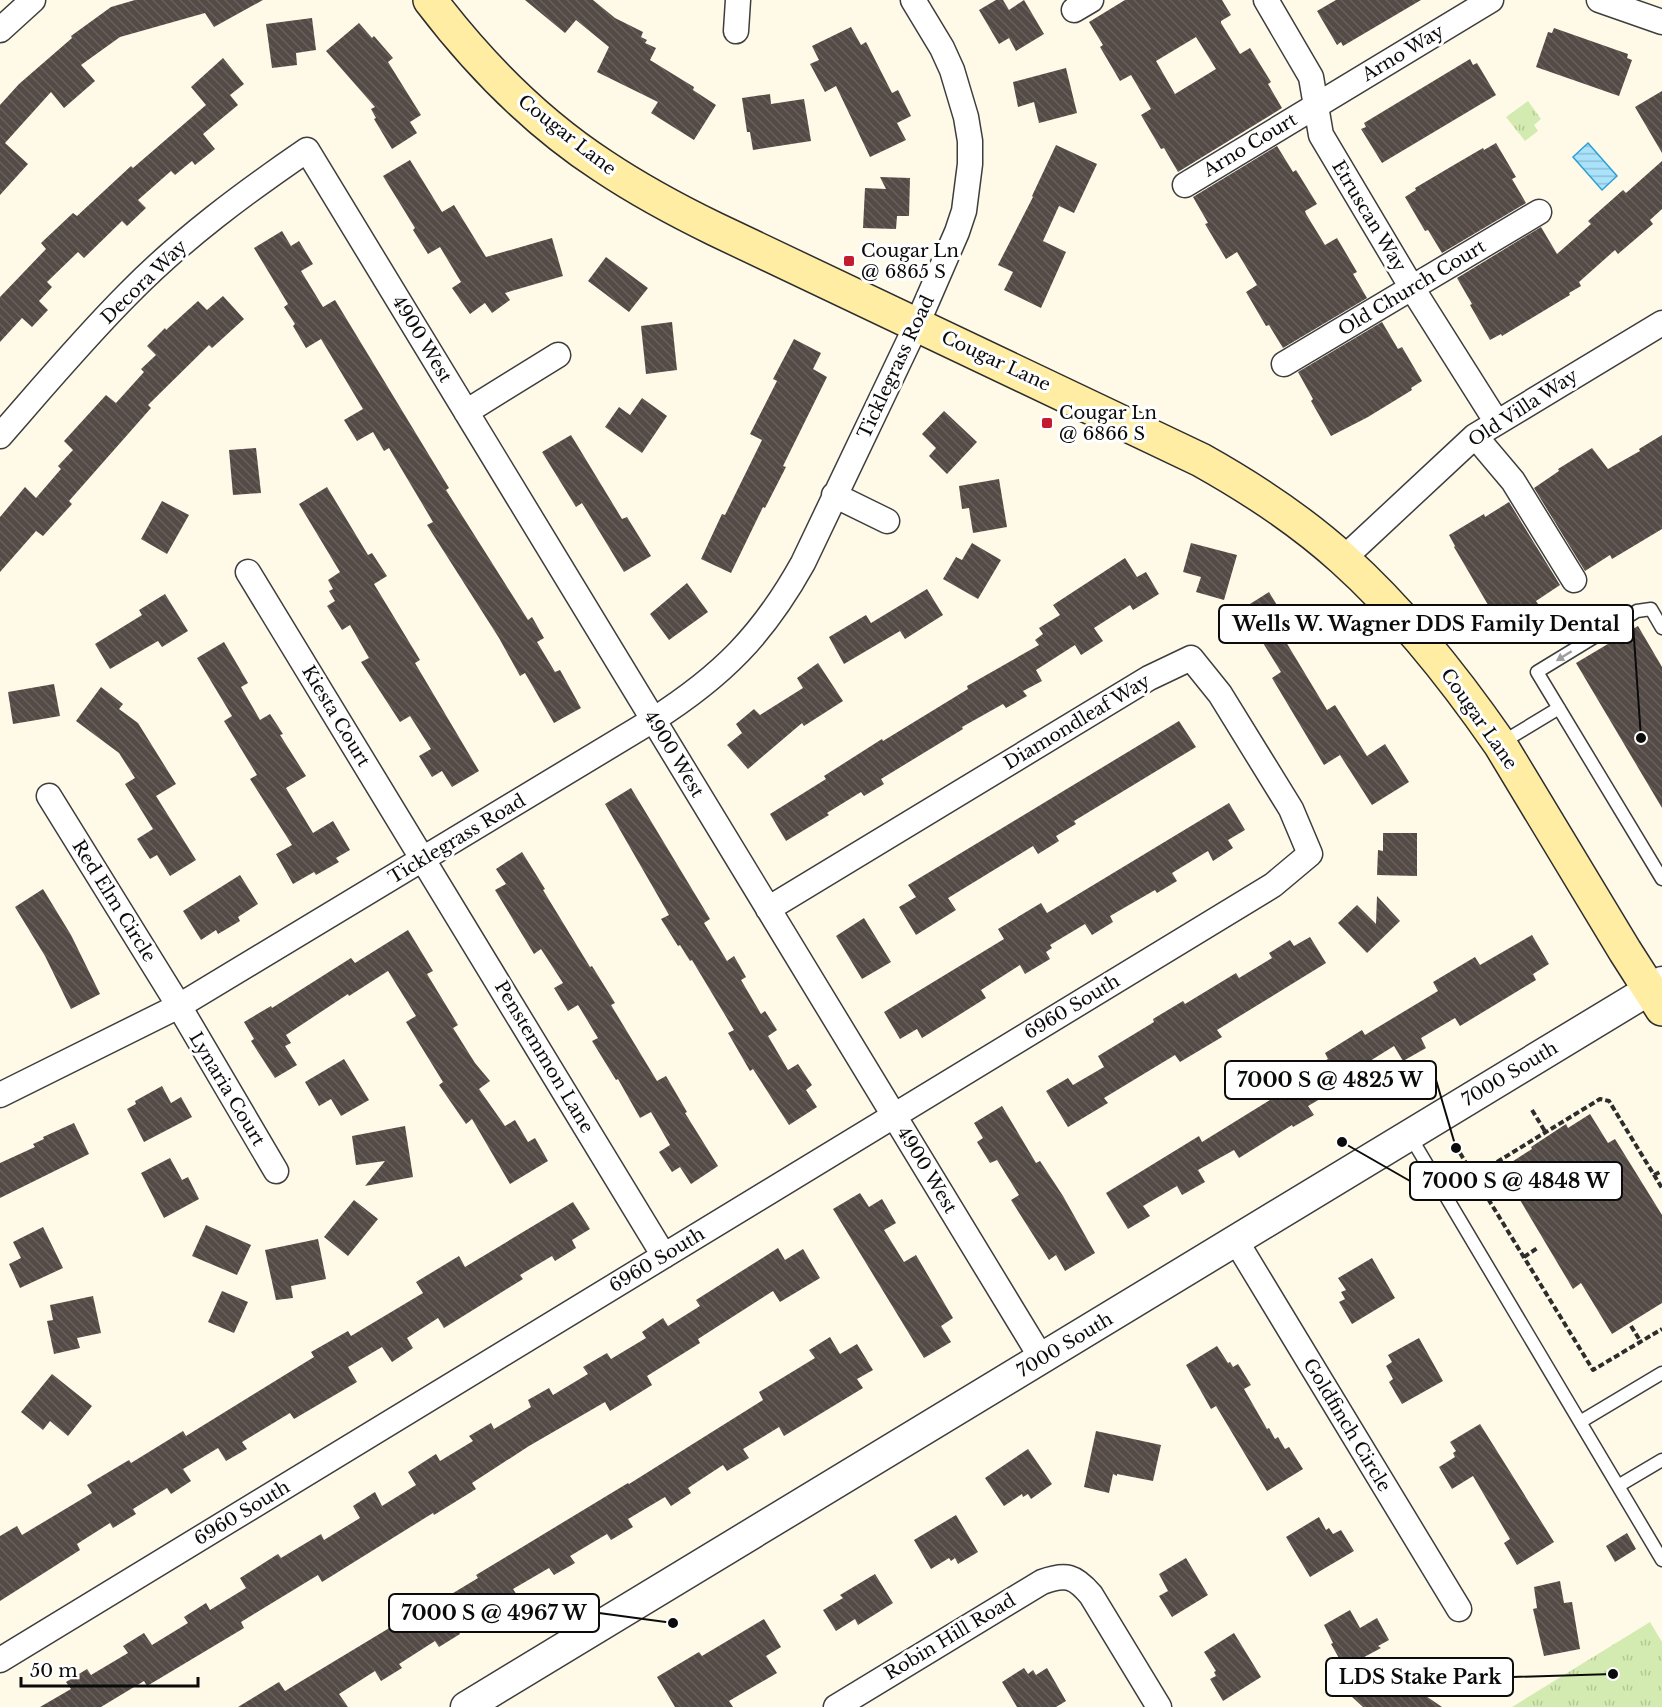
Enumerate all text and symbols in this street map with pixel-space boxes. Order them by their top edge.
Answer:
street label: Arno Way [1357,20,1448,87]
street label: Cougar Lane [514,90,620,180]
street label: Arno Court [1198,108,1301,182]
street label: Etruscan Way [1327,156,1411,276]
street label: Decora Way [96,235,192,329]
street label: Old Church Court [1334,235,1490,341]
place label: Cougar Ln @ 6865 S [861,240,959,283]
marker: Cougar Ln @ 6865 S [842,254,856,268]
street label: 4900 West [388,292,457,387]
street label: Ticklegrass Road [853,292,939,442]
street label: Cougar Lane [938,326,1054,396]
street label: Old Villa Way [1464,364,1582,452]
place label: Cougar Ln @ 6866 S [1059,402,1157,445]
marker: Cougar Ln @ 6866 S [1040,416,1054,430]
callout: Wells W. Wagner DDS Family Dental [1219,605,1633,643]
text: Wells W. Wagner DDS Family Dental [1231,612,1620,636]
one-way arrow [1556,651,1572,662]
street label: Kiesta Court [297,661,375,771]
street label: Cougar Lane [1436,664,1522,774]
street label: Diamondleaf Way [1000,669,1154,774]
street label: 4900 West [640,707,709,802]
street label: Ticklegrass Road [385,789,529,889]
street label: Red Elm Circle [68,836,160,966]
street label: 6960 South [1020,970,1124,1044]
street label: Penstemmon Lane [490,977,598,1137]
street label: Lynaria Court [184,1028,270,1150]
street label: 7000 South [1458,1037,1562,1111]
callout: 7000 S @ 4825 W [1225,1061,1436,1099]
text: 7000 S @ 4825 W [1237,1068,1423,1092]
street label: 4900 West [893,1123,962,1218]
callout: 7000 S @ 4848 W [1410,1162,1622,1200]
text: 7000 S @ 4848 W [1422,1169,1610,1193]
street label: 6960 South [605,1223,709,1297]
street label: 7000 South [1013,1308,1117,1382]
street label: Goldfinch Circle [1299,1354,1395,1496]
street label: 6960 South [190,1476,294,1550]
street label: Robin Hill Road [881,1589,1019,1685]
callout: 7000 S @ 4967 W [389,1594,599,1632]
text: 7000 S @ 4967 W [401,1601,587,1625]
scale bar [21,1650,198,1688]
callout: LDS Stake Park [1326,1658,1513,1696]
text: 50 m [30,1660,78,1682]
text: LDS Stake Park [1339,1665,1502,1689]

